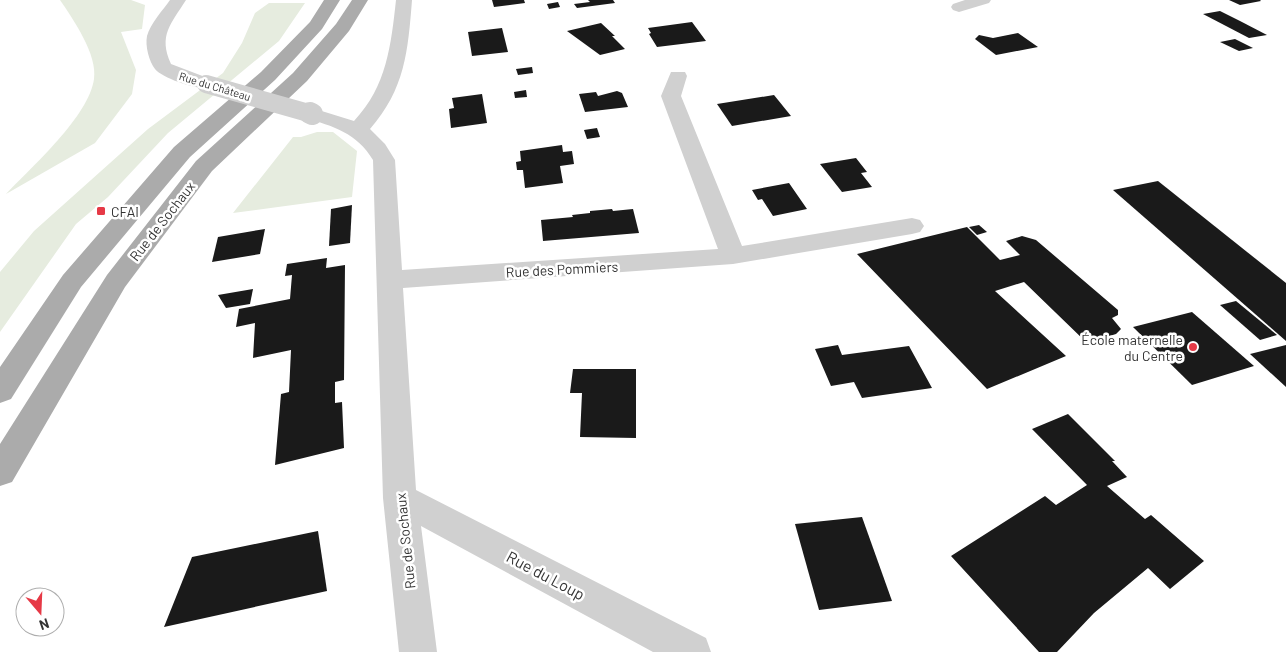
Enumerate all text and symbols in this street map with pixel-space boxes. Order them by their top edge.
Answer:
street label: Rue du Château [178,69,252,103]
street label: Rue de Sochaux [126,178,199,264]
place label: CFAI [111,203,139,220]
marker: CFAI [95,205,107,217]
street label: Rue des Pommiers [505,258,619,280]
place label: École maternelle du Centre [1081,331,1183,364]
marker: École maternelle du Centre [1187,341,1199,353]
street label: Rue de Sochaux [391,492,418,590]
street label: Rue du Loup [504,546,588,604]
north arrow [15,587,65,637]
text: N [37,615,52,634]

